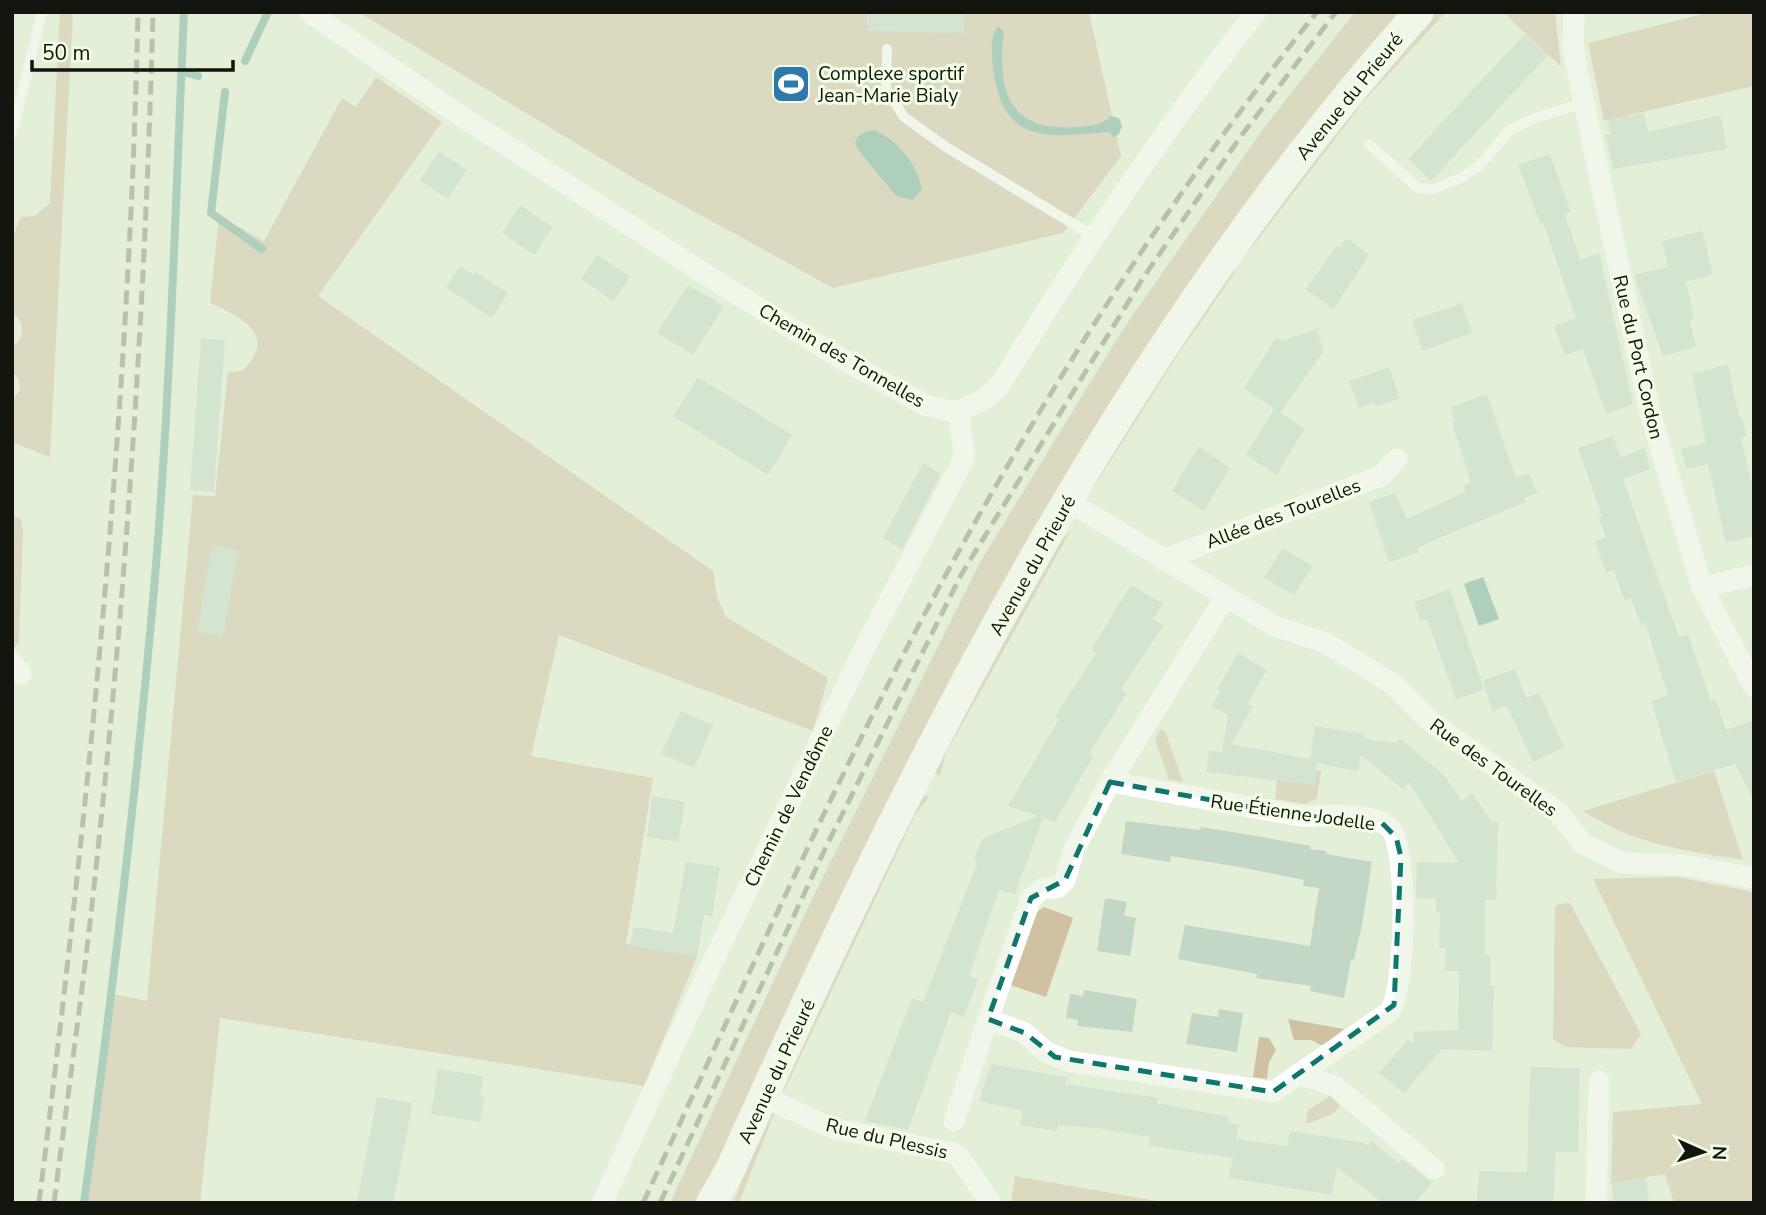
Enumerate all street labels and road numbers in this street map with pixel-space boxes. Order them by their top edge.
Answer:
street label: Avenue du Prieuré [1290,28,1409,166]
street label: Rue du Port Cordon [1606,273,1670,442]
street label: Chemin des Tonnelles [754,298,929,414]
street label: Allée des Tourelles [1202,472,1364,555]
street label: Avenue du Prieuré [984,491,1082,640]
street label: Rue des Tourelles [1424,713,1563,823]
street label: Chemin de Vendôme [738,721,839,892]
street label: Rue Étienne Jodelle [1209,789,1377,837]
street label: Avenue du Prieuré [732,995,822,1148]
street label: Rue du Plessis [823,1112,950,1166]

